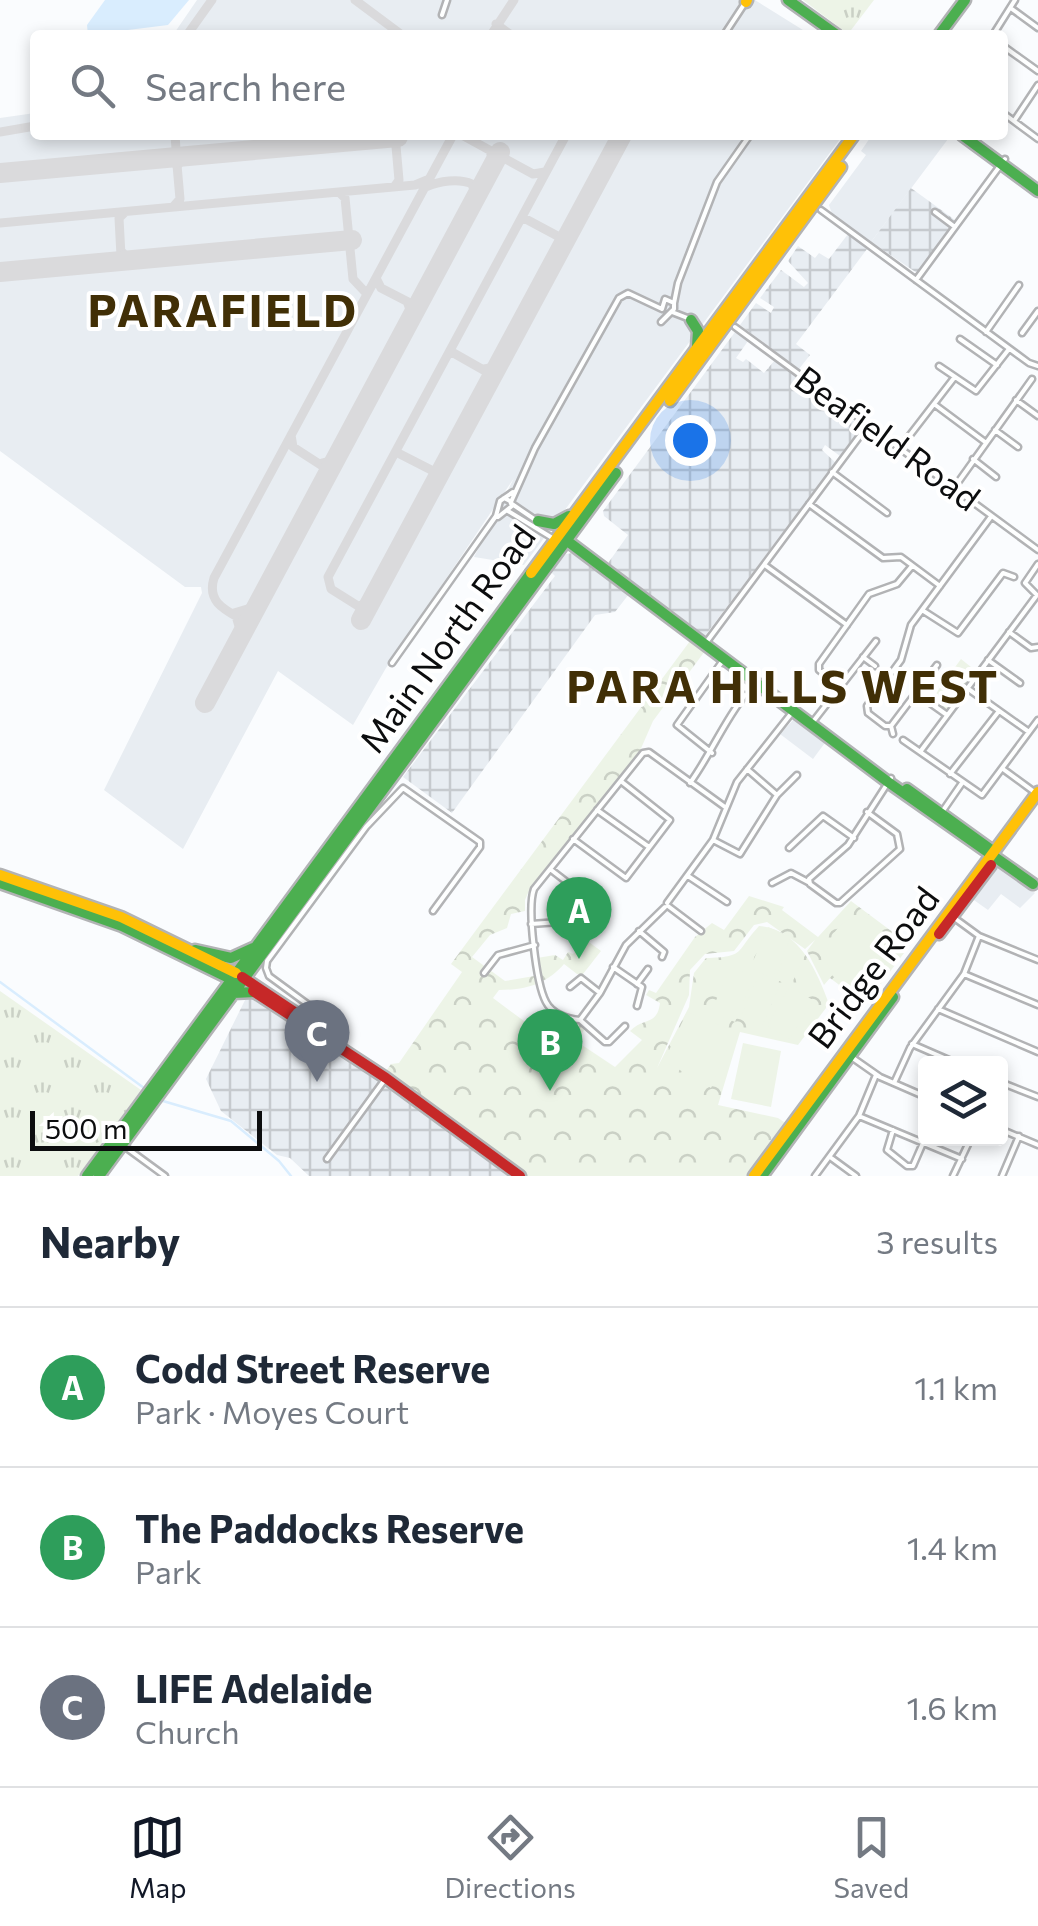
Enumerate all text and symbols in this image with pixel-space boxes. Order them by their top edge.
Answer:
search box [30,30,1008,140]
icon: search [65,58,120,113]
text: Search here [145,62,346,109]
district label: PARAFIELD [87,281,359,336]
street label: Beafield Road [788,355,989,518]
your location [665,415,716,466]
street label: Main North Road [349,515,543,760]
district label: PARA HILLS WEST [566,657,1000,712]
pin: A [546,876,612,959]
street label: Bridge Road [797,877,947,1056]
pin: C [284,1000,350,1082]
pin: B [518,1008,582,1091]
map controls [918,1056,1008,1146]
button: layers [918,1056,1008,1146]
scale bar [30,1106,262,1150]
text: 500 m [45,1111,127,1145]
text: Nearby [40,1215,180,1267]
text: 3 results [876,1221,998,1261]
text: Codd Street Reserve [135,1344,490,1391]
text: A [61,1367,84,1407]
text: 1.1 km [914,1367,998,1407]
text: Park · Moyes Court [135,1391,409,1431]
text: The Paddocks Reserve [135,1504,524,1551]
text: B [62,1527,83,1567]
text: 1.4 km [907,1527,998,1567]
text: Park [135,1551,202,1591]
text: LIFE Adelaide [135,1664,373,1711]
text: C [62,1687,83,1727]
text: 1.6 km [907,1687,998,1727]
text: Church [135,1711,240,1751]
tab: Map [129,1810,187,1904]
tab: Directions [444,1810,576,1904]
tab: Saved [834,1810,909,1904]

